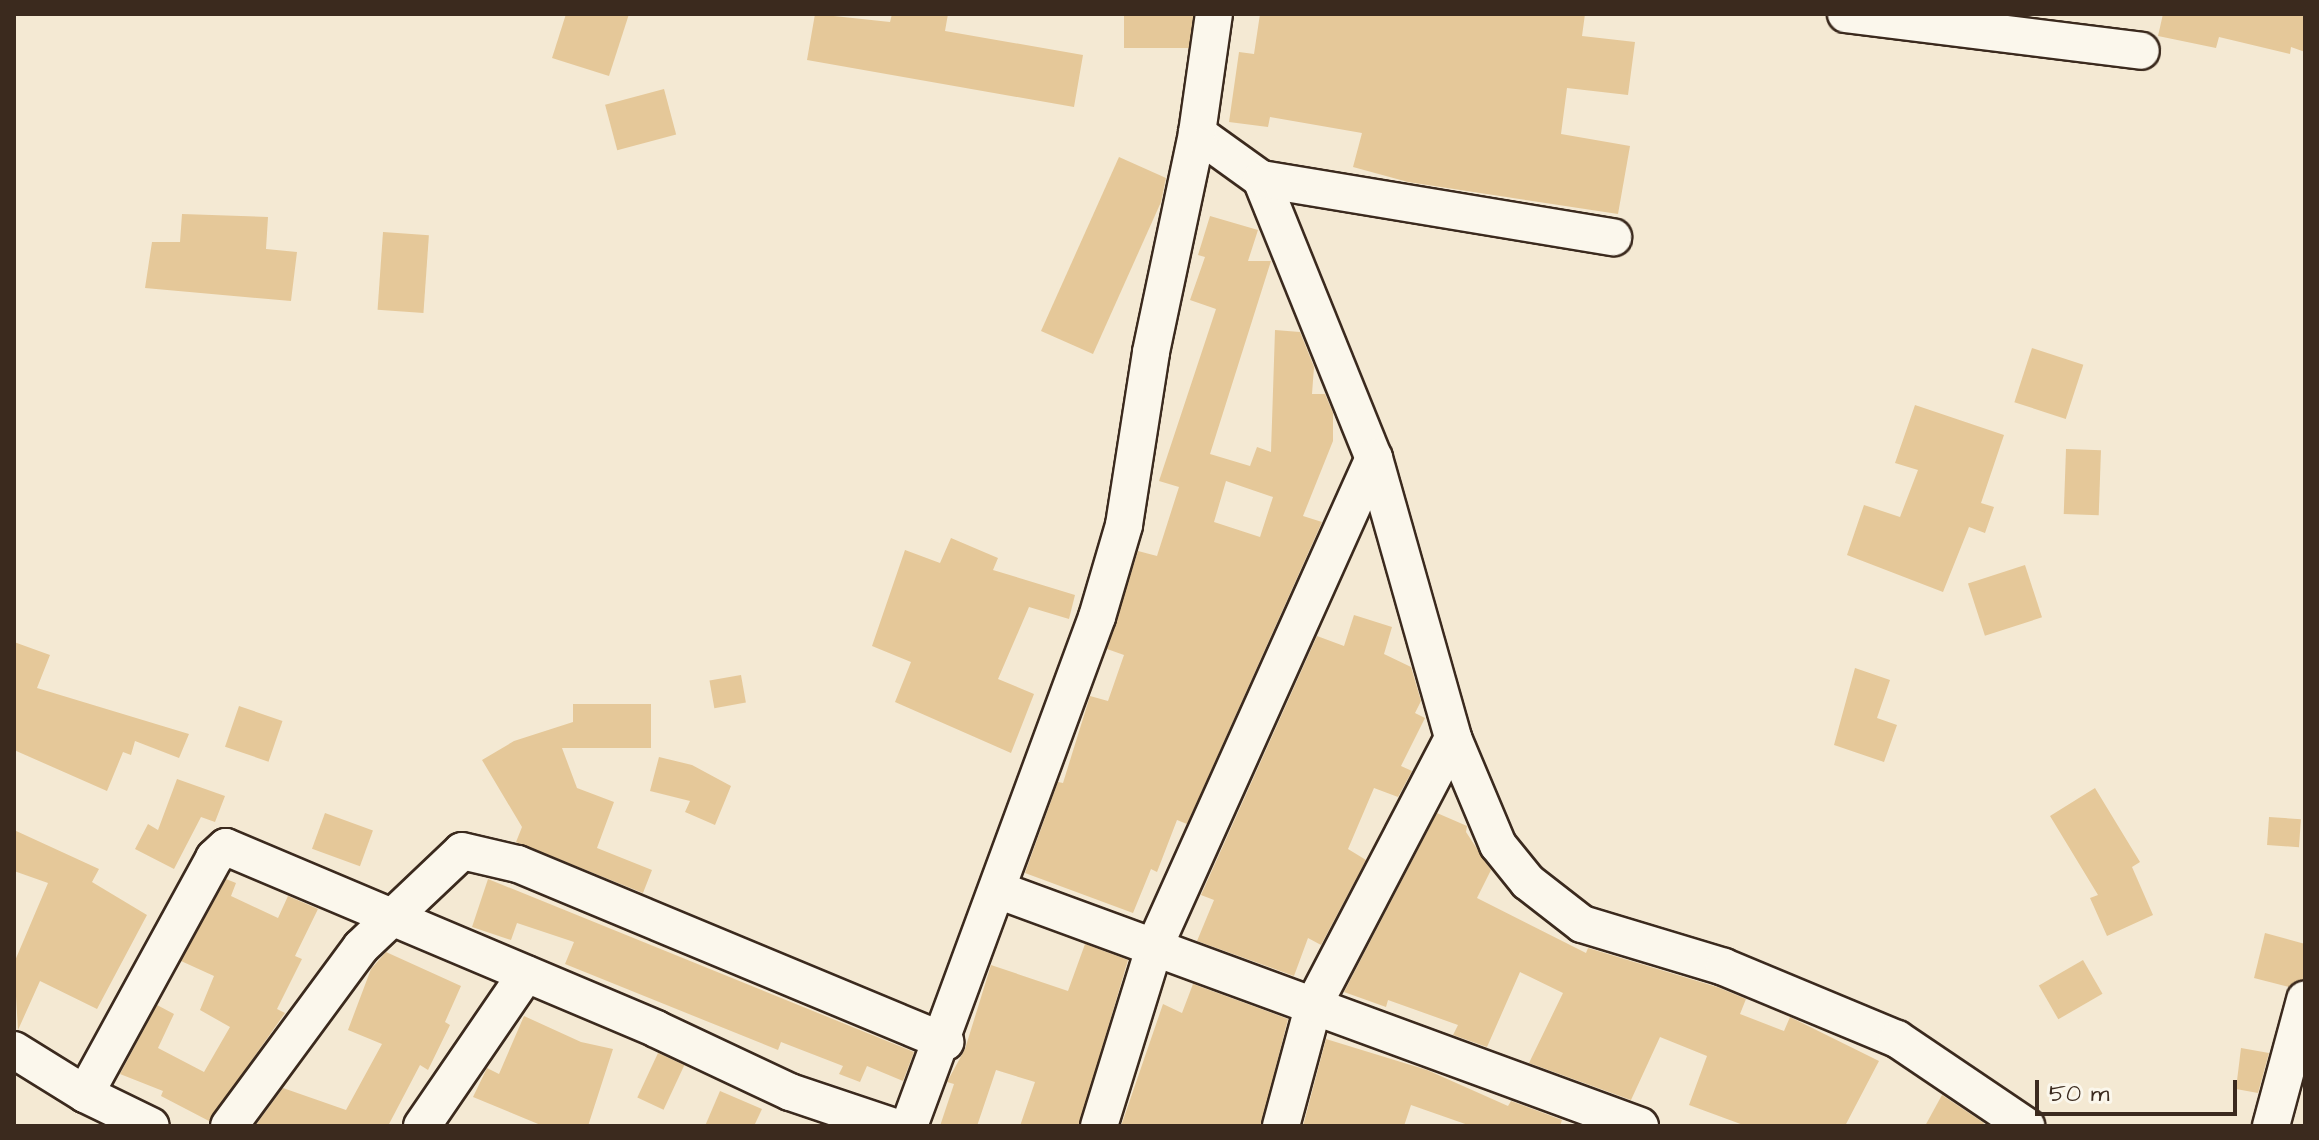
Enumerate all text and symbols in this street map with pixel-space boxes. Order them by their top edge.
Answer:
scale bar [2039,1064,2241,1114]
text: 50 m [2049,1077,2109,1111]

